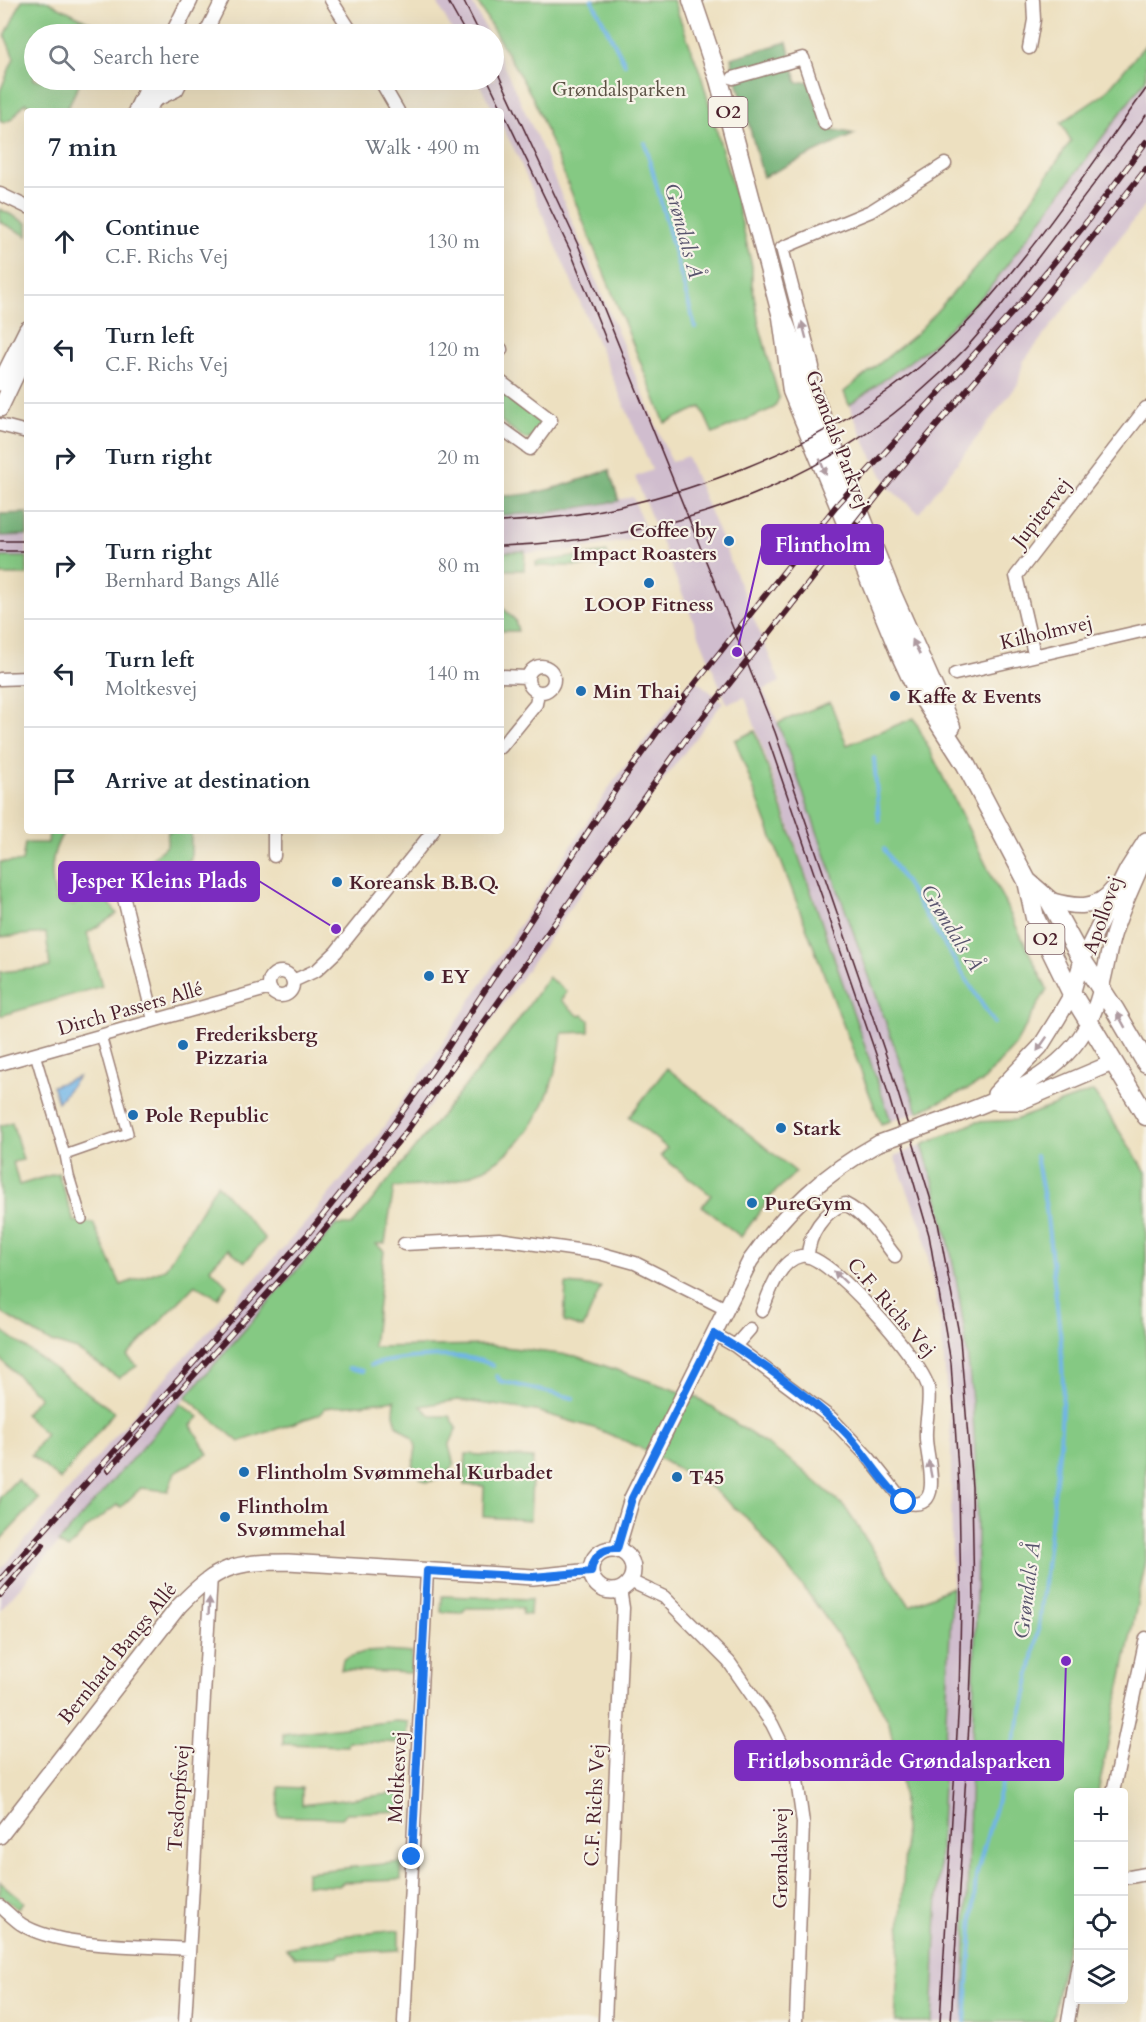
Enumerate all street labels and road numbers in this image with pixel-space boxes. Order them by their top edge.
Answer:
road number: O2 [708,97,748,127]
street label: Grøndals Parkvej [799,366,876,512]
street label: Jupitervej [1004,472,1077,555]
street label: Kilholmvej [997,609,1095,656]
street label: Apollovej [1076,872,1129,958]
road number: O2 [1026,924,1064,954]
street label: Dirch Passers Allé [54,975,206,1042]
street label: C.F. Richs Vej [841,1252,942,1363]
street label: Bernhard Bangs Allé [52,1577,183,1730]
street label: Moltkesvej [382,1730,413,1824]
street label: Tesdorpfsvej [161,1743,196,1853]
street label: C.F. Richs Vej [578,1743,611,1867]
street label: Grøndalsvej [767,1807,794,1909]

